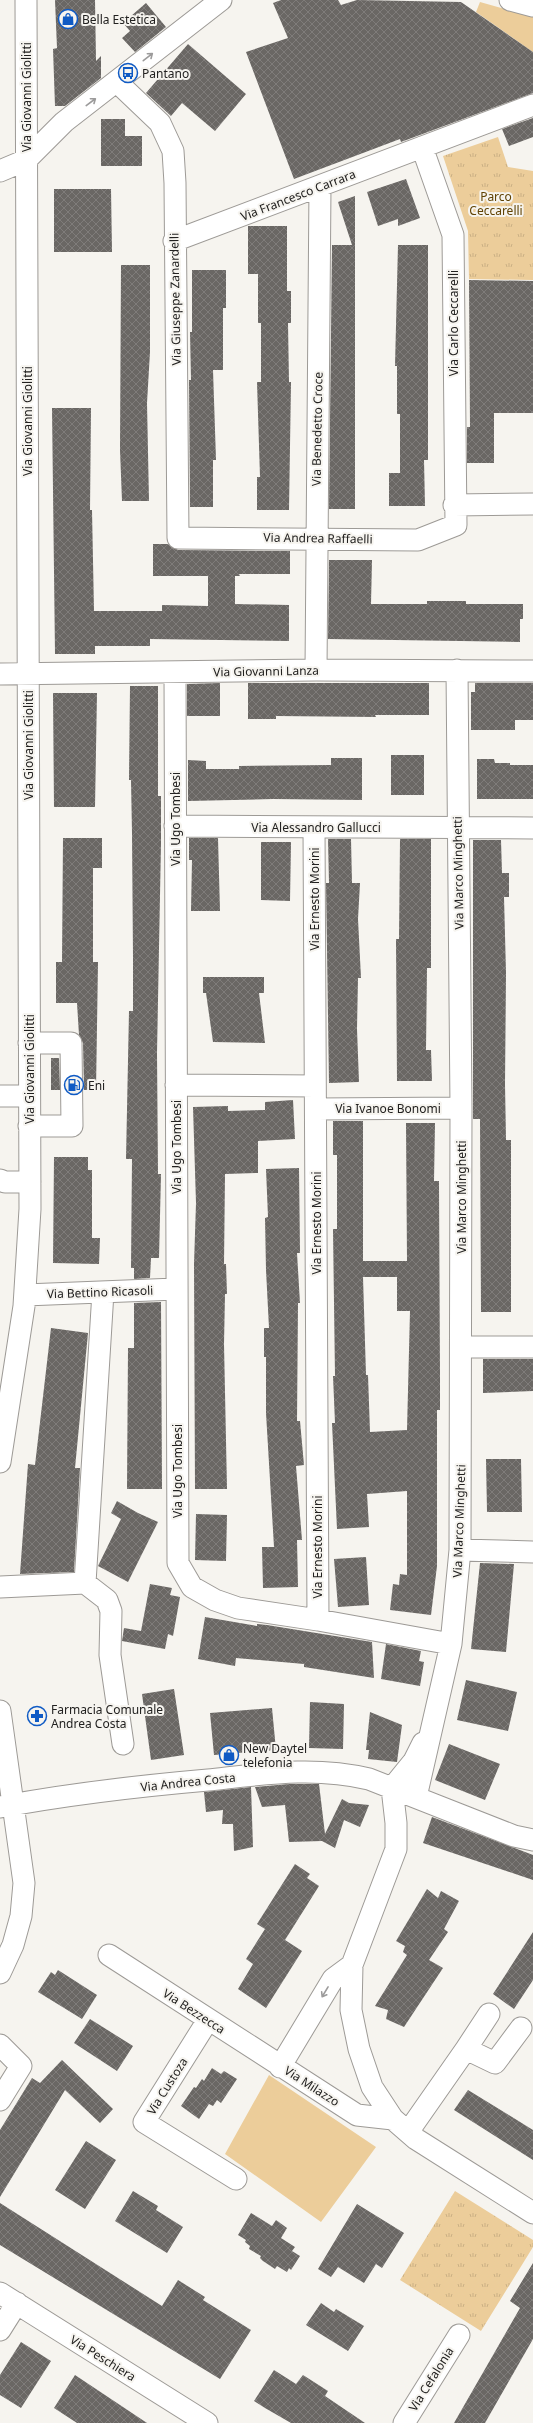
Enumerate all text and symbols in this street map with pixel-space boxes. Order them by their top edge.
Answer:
shop icon: Bella Estetica [57,8,79,30]
place label: Bella Estetica [82,11,156,28]
street label: Via Giovanni Giolitti [18,42,35,152]
one-way arrow [142,53,153,62]
bus stop icon: Pantano [117,62,139,84]
place label: Pantano [142,65,189,82]
one-way arrow [85,98,96,106]
street label: Via Francesco Carrara [238,165,358,225]
park label: Parco Ceccarelli [469,188,523,219]
street label: Via Giuseppe Zanardelli [165,233,185,365]
street label: Via Carlo Ceccarelli [445,270,462,376]
street label: Via Giovanni Giolitti [19,366,36,476]
street label: Via Benedetto Croce [308,372,326,486]
street label: Via Andrea Raffaelli [263,529,373,547]
street label: Via Giovanni Lanza [213,662,319,680]
street label: Via Giovanni Giolitti [20,690,37,800]
street label: Via Ugo Tombesi [167,772,184,866]
street label: Via Marco Minghetti [449,816,467,930]
street label: Via Alessandro Gallucci [251,819,381,836]
street label: Via Ernesto Morini [306,847,323,951]
street label: Via Giovanni Giolitti [21,1014,38,1124]
fuel station icon: Eni [63,1074,85,1096]
place label: Eni [88,1077,105,1094]
street label: Via Ugo Tombesi [168,1100,185,1194]
street label: Via Ivanoe Bonomi [335,1100,441,1117]
street label: Via Marco Minghetti [453,1140,470,1254]
street label: Via Ernesto Morini [308,1171,325,1275]
street label: Via Bettino Ricasoli [46,1282,154,1302]
street label: Via Ugo Tombesi [169,1424,186,1518]
street label: Via Marco Minghetti [449,1464,469,1578]
street label: Via Ernesto Morini [309,1495,326,1599]
place label: Farmacia Comunale Andrea Costa [51,1701,163,1732]
pharmacy icon: Farmacia Comunale Andrea Costa [26,1705,48,1727]
place label: New Daytel telefonia [243,1740,307,1771]
shop icon: New Daytel telefonia [218,1744,240,1766]
street label: Via Andrea Costa [140,1769,236,1795]
street label: Via Bezzecca [160,1985,228,2037]
one-way arrow [321,1986,329,1997]
street label: Via Custoza [143,2054,191,2118]
street label: Via Milazzo [281,2062,343,2110]
street label: Via Peschiera [67,2331,139,2385]
street label: Via Cefalonia [404,2344,458,2414]

